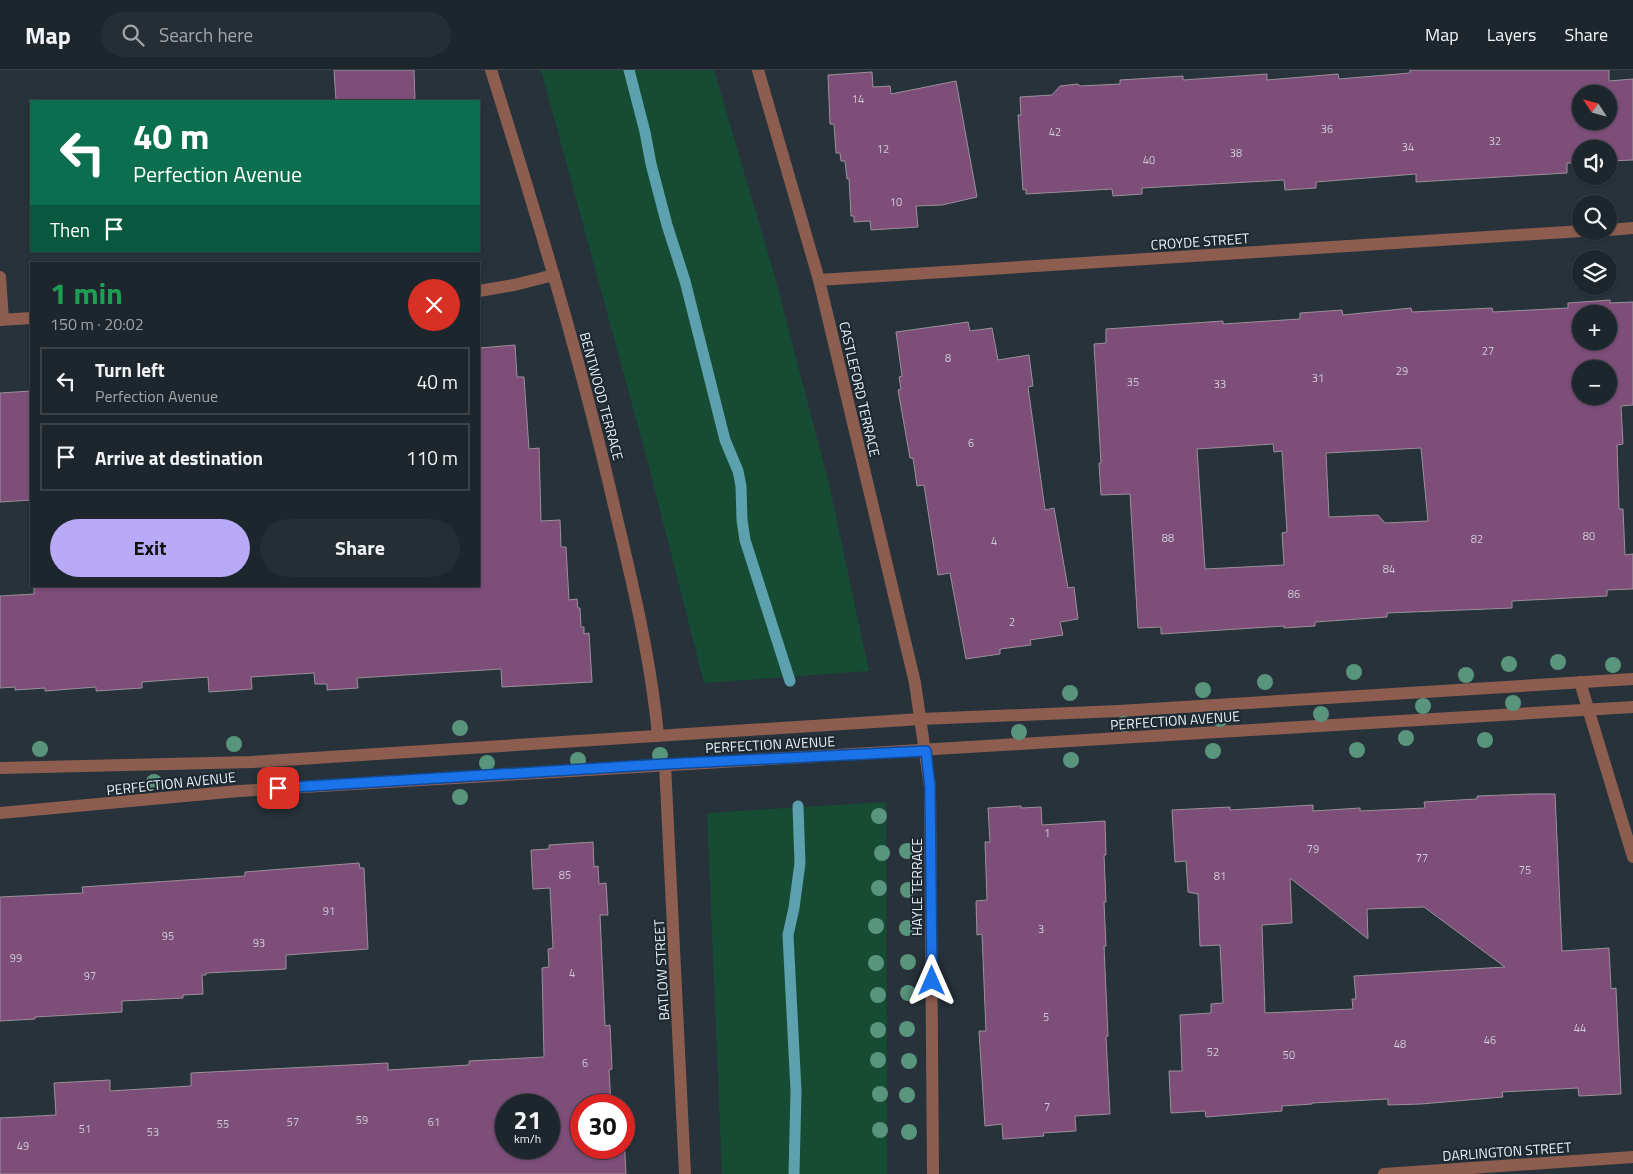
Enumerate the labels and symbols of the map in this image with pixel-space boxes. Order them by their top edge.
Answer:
north arrow [1572,85,1618,130]
house number: 14 [852,91,864,107]
house number: 36 [1321,121,1333,137]
house number: 42 [1049,124,1061,140]
house number: 32 [1489,133,1501,149]
house number: 34 [1402,139,1414,155]
house number: 12 [877,141,889,157]
house number: 38 [1230,145,1242,161]
house number: 40 [1143,152,1155,168]
house number: 10 [890,194,902,210]
street label: CROYDE STREET [1150,227,1251,255]
street label: CASTLEFORD TERRACE [834,319,886,459]
street label: BENTWOOD TERRACE [575,330,629,463]
house number: 27 [1482,343,1494,359]
house number: 8 [945,350,951,366]
house number: 29 [1396,363,1408,379]
house number: 31 [1312,370,1324,386]
house number: 35 [1127,374,1139,390]
house number: 33 [1214,376,1226,392]
house number: 6 [968,435,974,451]
house number: 80 [1583,528,1595,544]
house number: 88 [1162,530,1174,546]
house number: 82 [1471,531,1483,547]
house number: 4 [991,533,997,549]
house number: 84 [1383,561,1395,577]
house number: 86 [1288,586,1300,602]
house number: 2 [1009,614,1015,630]
street label: PERFECTION AVENUE [1109,705,1241,735]
street label: PERFECTION AVENUE [705,730,836,758]
street label: PERFECTION AVENUE [105,766,237,800]
pin [257,767,299,809]
house number: 1 [1044,825,1050,841]
street label: HAYLE TERRACE [906,838,927,936]
house number: 79 [1307,841,1319,857]
house number: 77 [1416,850,1428,866]
house number: 75 [1519,862,1531,878]
house number: 85 [559,867,571,883]
house number: 81 [1214,868,1226,884]
house number: 91 [323,903,335,919]
street label: BATLOW STREET [648,918,674,1021]
house number: 3 [1038,921,1044,937]
house number: 95 [162,928,174,944]
house number: 93 [253,935,265,951]
house number: 99 [10,950,22,966]
position arrow [905,954,957,1006]
house number: 4 [569,965,575,981]
house number: 97 [84,968,96,984]
house number: 5 [1043,1009,1049,1025]
house number: 44 [1574,1020,1586,1036]
house number: 46 [1484,1032,1496,1048]
house number: 48 [1394,1036,1406,1052]
house number: 52 [1207,1044,1219,1060]
house number: 50 [1283,1047,1295,1063]
house number: 6 [582,1055,588,1071]
speed limit sign: 30 [570,1094,635,1159]
house number: 7 [1044,1099,1050,1115]
house number: 59 [356,1112,368,1128]
house number: 57 [287,1114,299,1130]
house number: 61 [428,1114,440,1130]
house number: 55 [217,1116,229,1132]
house number: 51 [79,1121,91,1137]
house number: 53 [147,1124,159,1140]
street label: DARLINGTON STREET [1442,1136,1573,1166]
house number: 49 [17,1138,29,1154]

